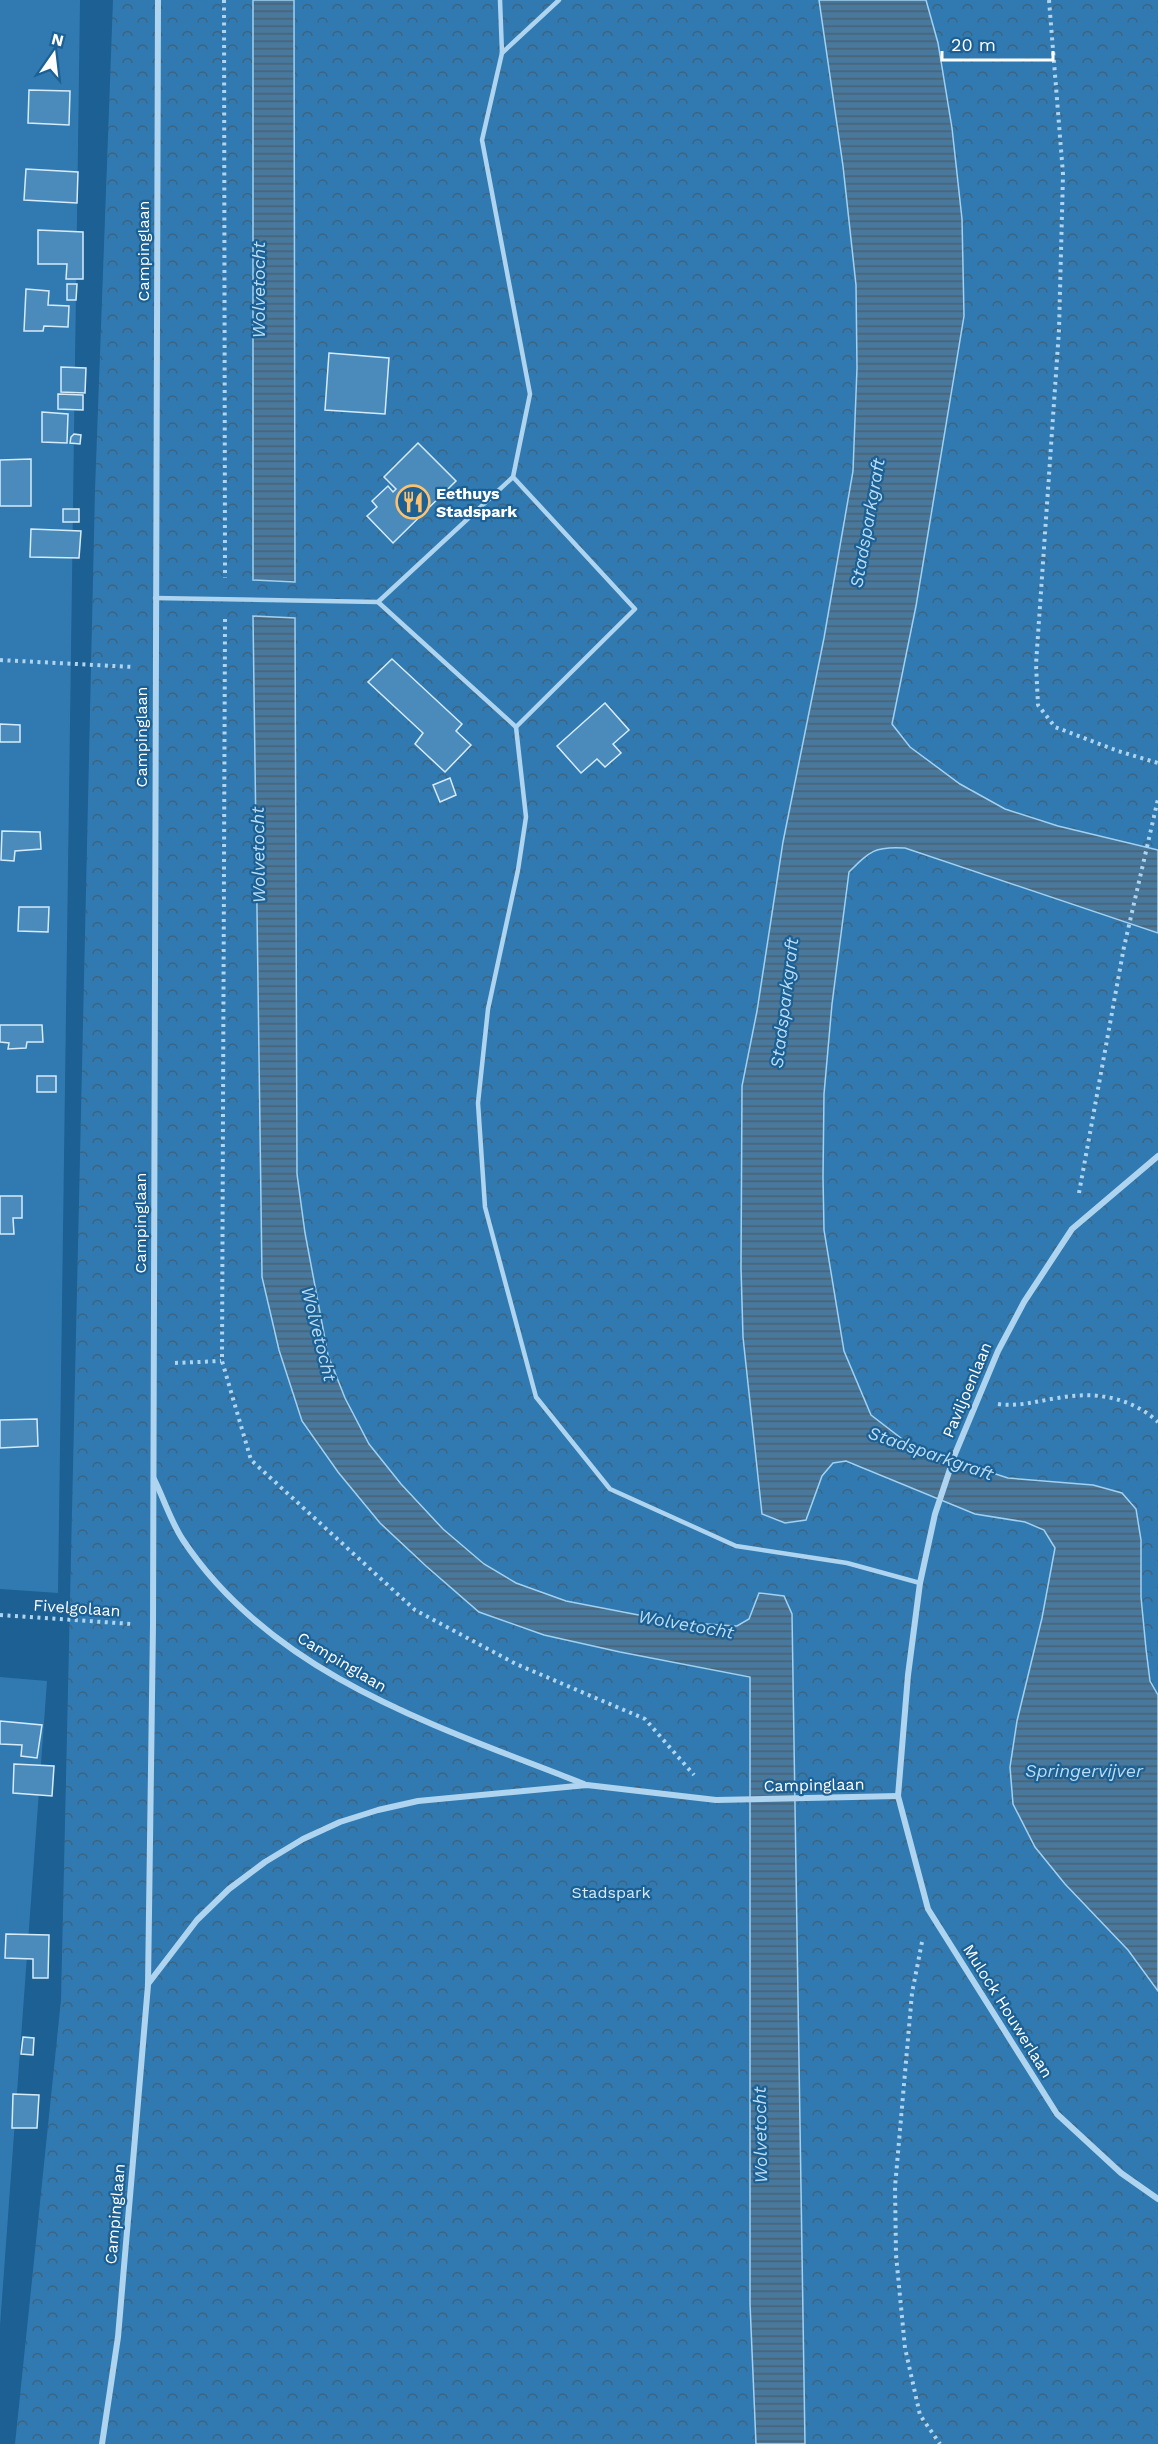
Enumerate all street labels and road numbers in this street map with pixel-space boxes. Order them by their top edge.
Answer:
street label: Campinglaan [134,201,153,301]
street label: Campinglaan [132,687,151,787]
street label: Campinglaan [131,1173,150,1273]
street label: Paviljoenlaan [938,1339,996,1441]
street label: Fivelgolaan [33,1595,121,1621]
street label: Campinglaan [294,1628,390,1696]
street label: Campinglaan [763,1775,865,1795]
street label: Mulock Houwerlaan [959,1941,1057,2081]
street label: Campinglaan [101,2163,129,2265]

